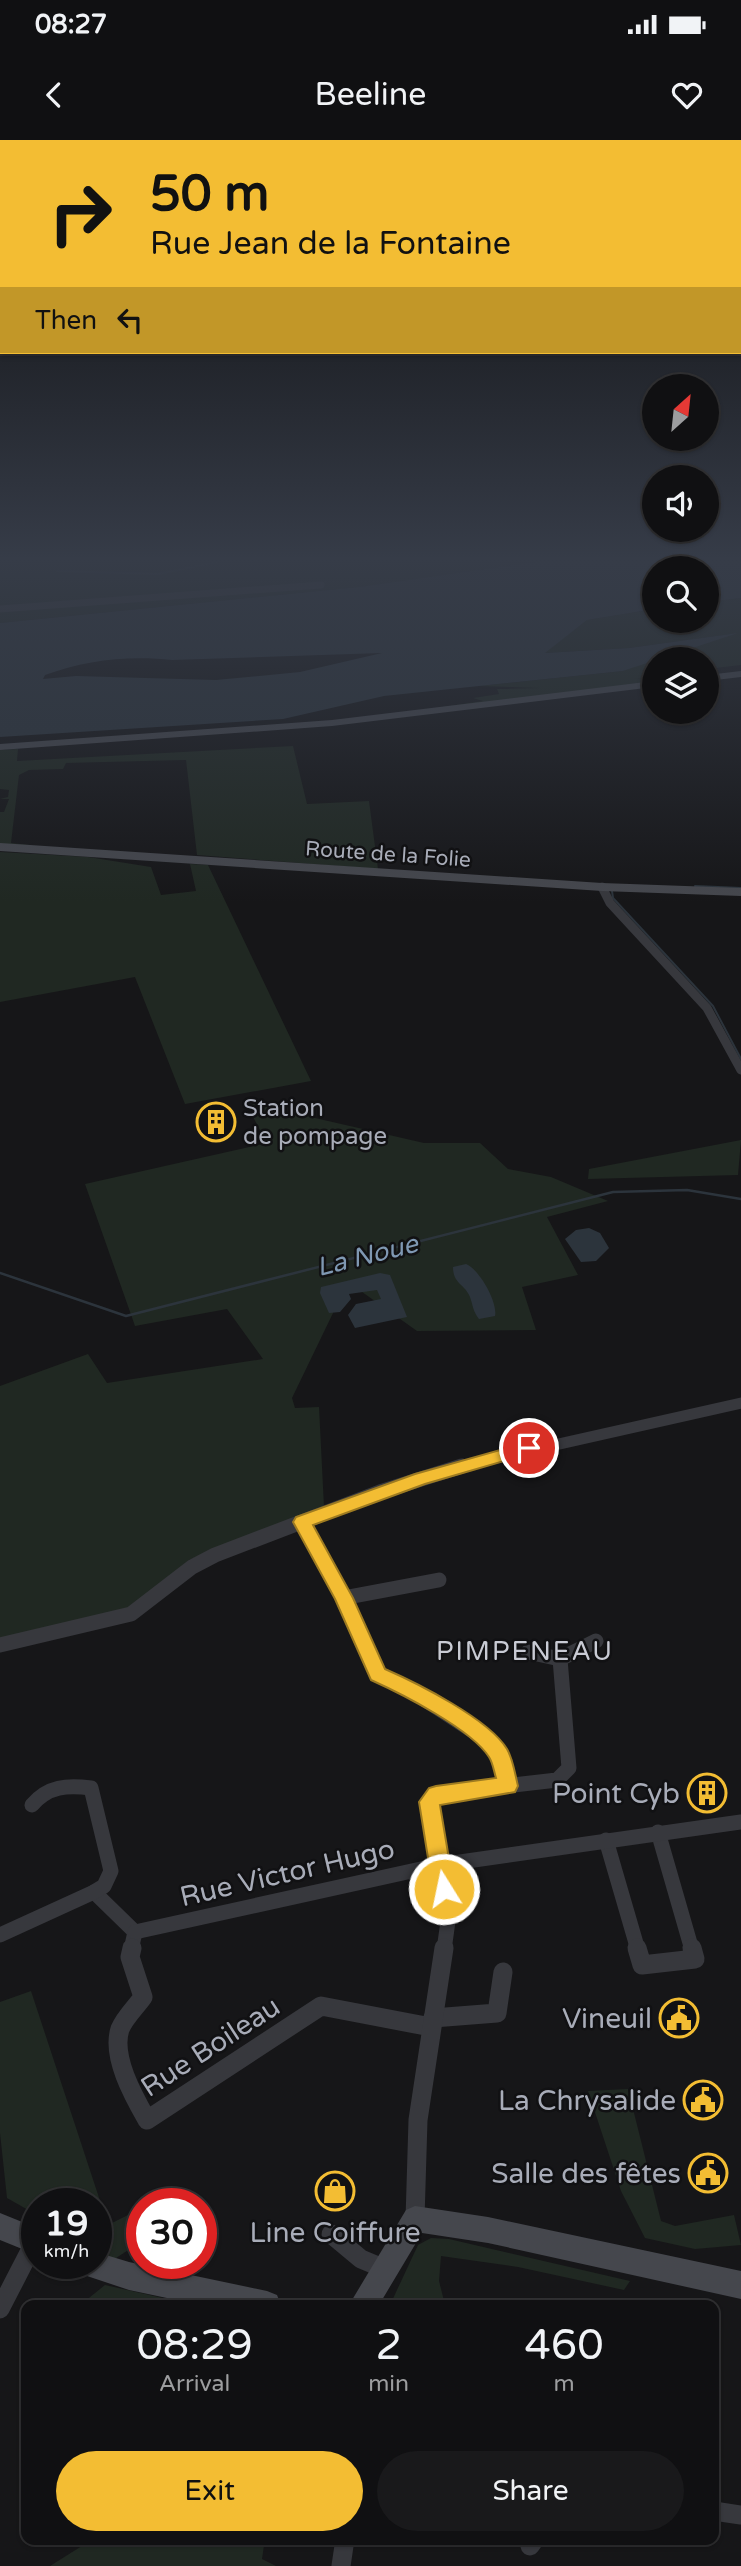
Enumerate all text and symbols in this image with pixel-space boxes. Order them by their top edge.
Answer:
text: 08:27 [35,9,107,40]
icon: back [35,76,73,114]
text: Beeline [315,76,426,114]
icon: heart [668,76,706,114]
text: 50 m [150,165,269,224]
icon: right [35,168,126,259]
text: Rue Jean de la Fontaine [150,225,511,263]
icon: left [111,301,149,339]
text: Then [35,305,97,336]
north arrow [642,374,719,452]
map controls [642,374,719,724]
button: sound [642,465,719,542]
button: search [642,556,719,633]
button: layers [642,647,719,724]
street label: Route de la Folie [304,836,472,873]
place label: Station de pompage [243,1094,387,1151]
building icon: Station de pompage [195,1101,237,1143]
water label: La Noue [313,1228,422,1283]
pin [499,1418,559,1478]
icon: arrive [510,1429,548,1467]
district label: PIMPENEAU [436,1636,614,1667]
building icon: Point Cyb [686,1772,728,1814]
place label: Point Cyb [552,1777,680,1811]
street label: Rue Victor Hugo [177,1832,398,1914]
position arrow [407,1852,481,1926]
street label: Rue Boileau [135,1989,286,2104]
public building icon: Vineuil [658,1997,700,2039]
place label: Vineuil [562,2002,652,2036]
public building icon: La Chrysalide [682,2079,724,2121]
place label: La Chrysalide [498,2084,676,2118]
public building icon: Salle des fêtes [687,2152,729,2194]
place label: Salle des fêtes [491,2157,681,2191]
shop icon: Line Coiffure [314,2170,356,2212]
speed limit sign: 30 [126,2188,217,2279]
text: 19 [45,2203,88,2245]
place label: Line Coiffure [249,2216,421,2250]
text: km/h [44,2240,89,2262]
text: 08:29 [136,2320,253,2371]
text: 2 [375,2320,402,2371]
text: 460 [524,2320,604,2371]
text: Arrival [159,2370,230,2398]
text: min [368,2370,409,2398]
text: m [553,2370,575,2398]
button: Exit [56,2451,363,2531]
button: Share [377,2451,684,2531]

